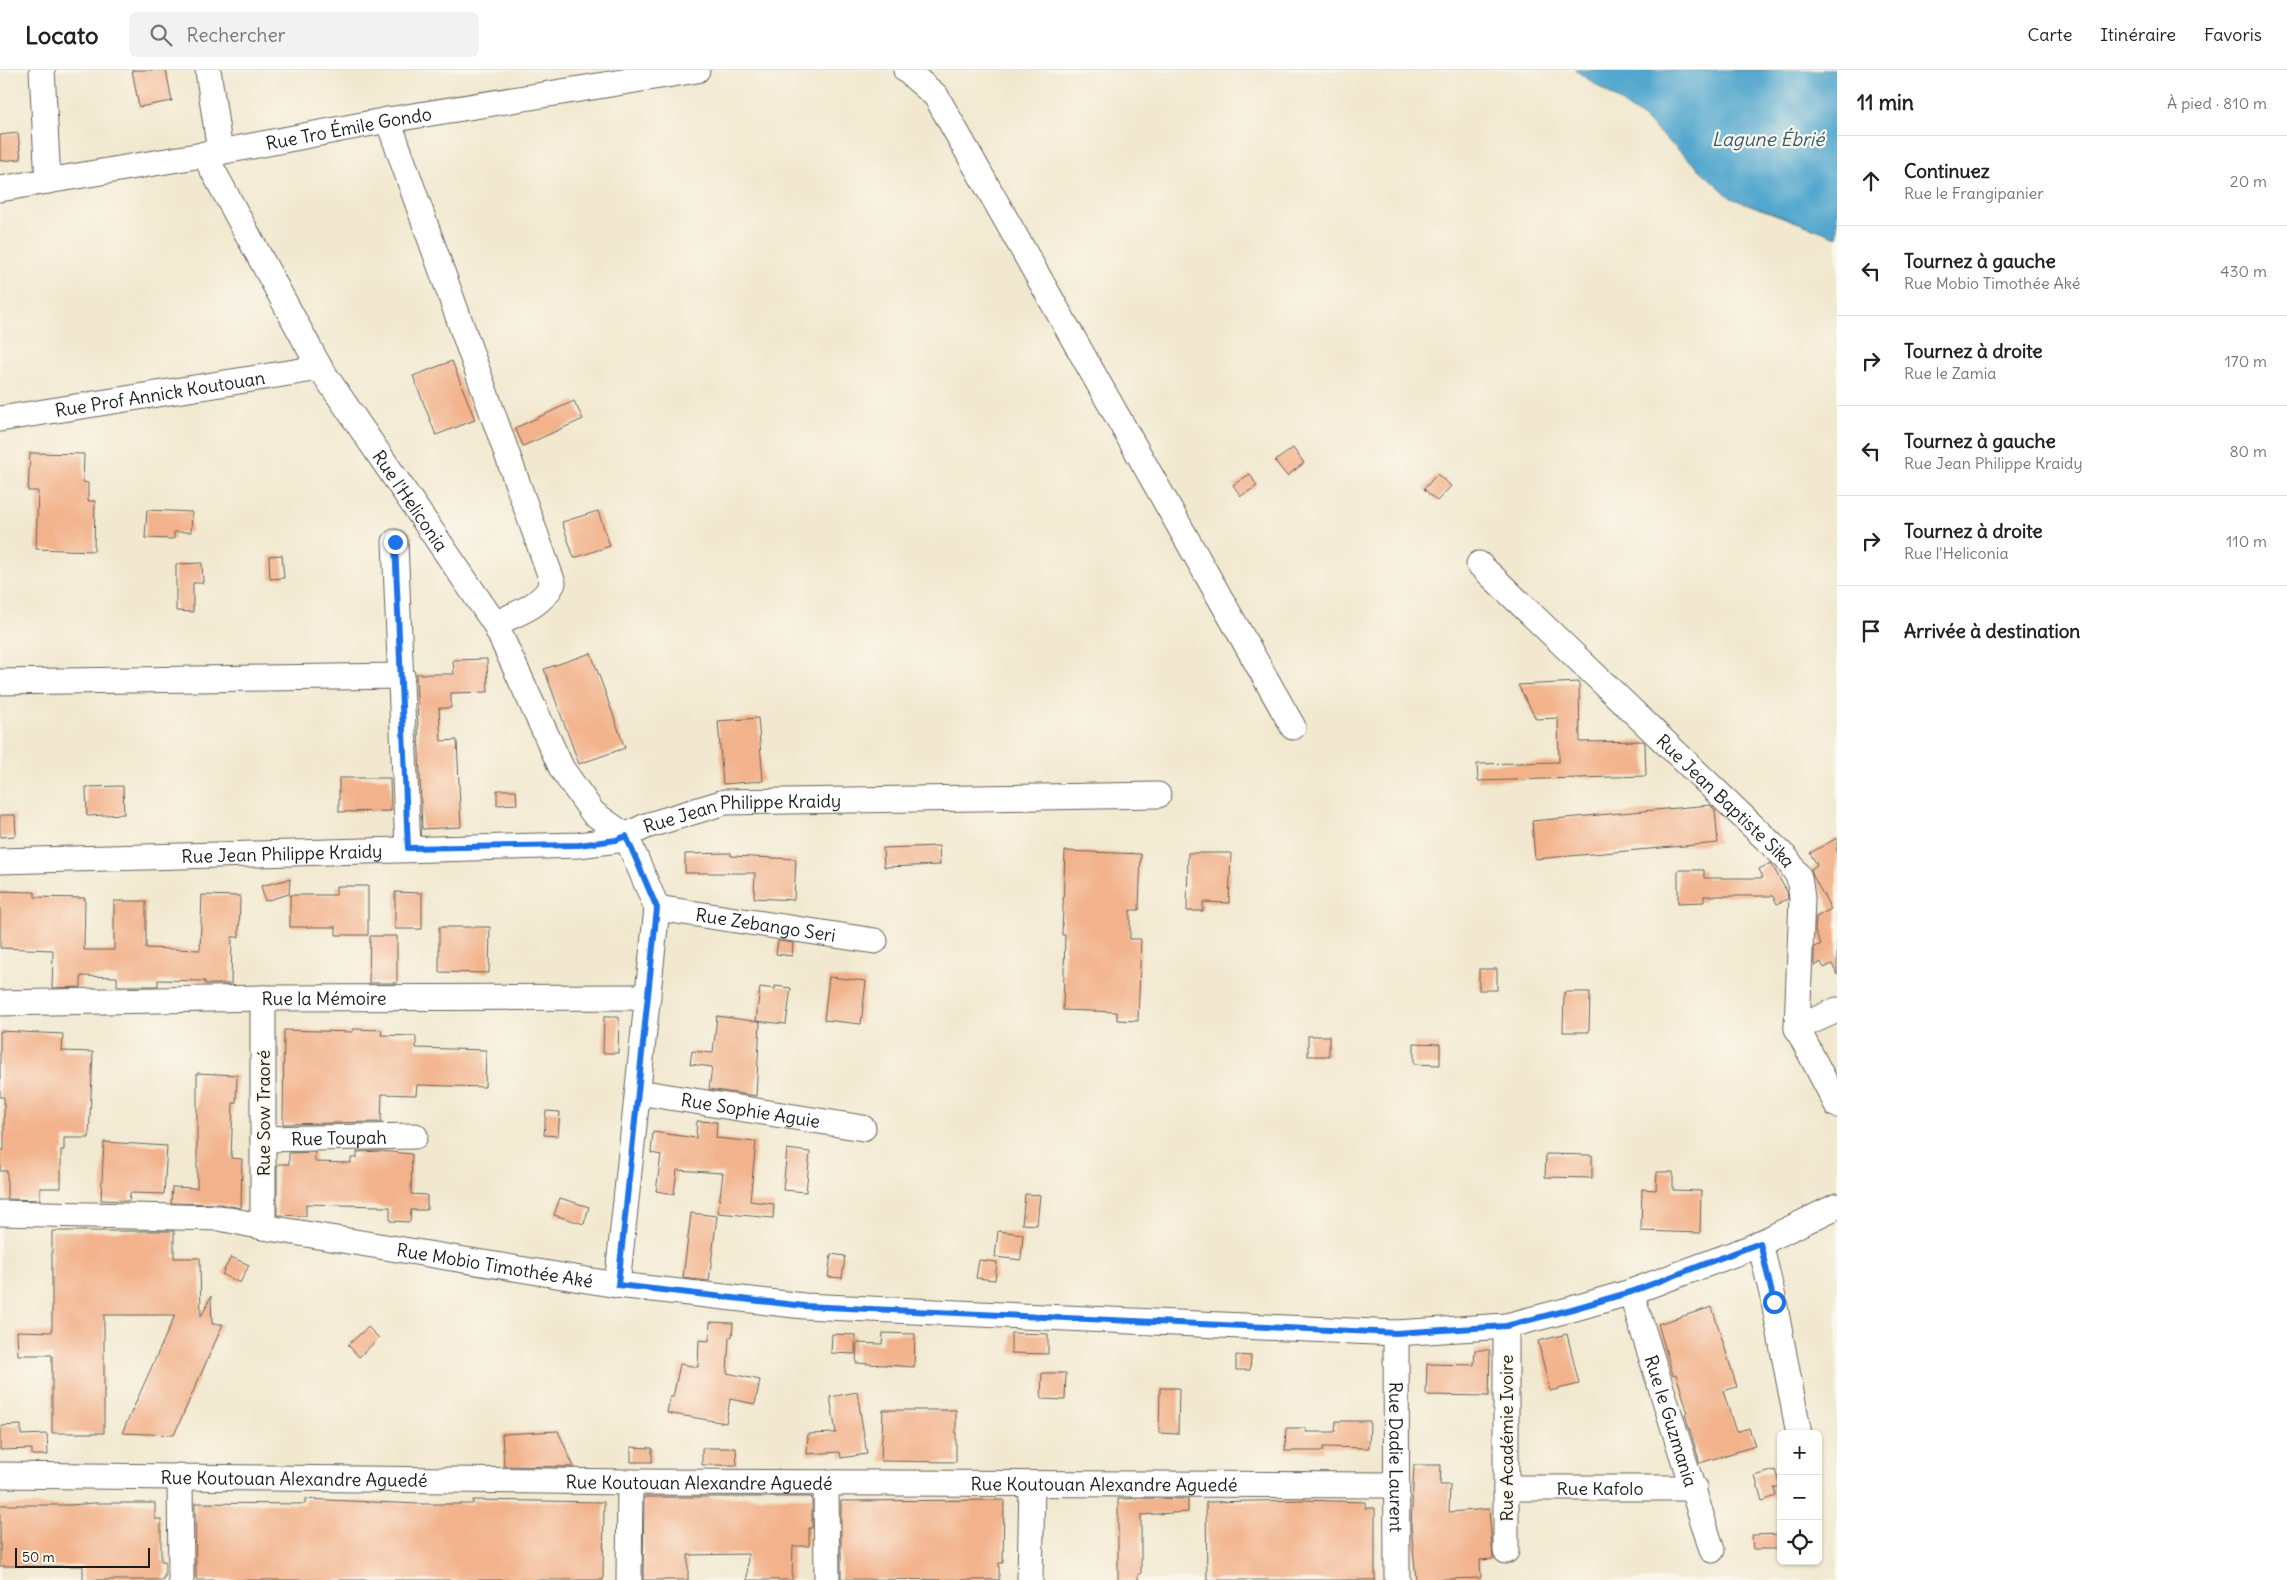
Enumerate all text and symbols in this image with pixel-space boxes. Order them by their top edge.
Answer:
search box [129,12,479,57]
text: Locato [25,20,99,50]
icon: search [147,21,175,49]
text: Rechercher [187,23,286,47]
text: Carte [2027,23,2072,46]
text: Itinéraire [2100,23,2176,46]
text: Favoris [2204,23,2262,46]
text: 11 min [1857,89,1914,116]
text: À pied · 810 m [2167,93,2267,113]
street label: Rue Tro Émile Gondo [264,102,433,155]
water label: Lagune Ébrié [1712,127,1826,151]
text: Continuez [1904,159,1990,183]
icon: ahead [1857,167,1885,195]
text: 20 m [2230,171,2267,191]
text: Rue le Frangipanier [1904,183,2044,203]
text: Tournez à gauche [1904,249,2056,273]
icon: left [1857,257,1885,285]
text: 430 m [2220,261,2267,281]
text: Rue Mobio Timothée Aké [1904,273,2080,293]
text: Tournez à droite [1904,339,2043,363]
icon: right [1857,347,1885,375]
text: 170 m [2224,351,2267,371]
text: Rue le Zamia [1904,363,1997,383]
street label: Rue Prof Annick Koutouan [53,365,267,422]
text: Tournez à gauche [1904,429,2056,453]
icon: left [1857,437,1885,465]
text: 80 m [2229,441,2267,461]
street label: Rue l'Heliconia [368,445,453,556]
text: Rue Jean Philippe Kraidy [1904,453,2082,473]
text: Tournez à droite [1904,519,2043,543]
icon: right [1857,527,1885,555]
route end [384,531,407,554]
text: 110 m [2226,531,2267,551]
text: Rue l'Heliconia [1904,543,2009,563]
icon: arrive [1857,617,1885,645]
text: Arrivée à destination [1904,619,2080,643]
street label: Rue Jean Baptiste Sika [1652,729,1801,871]
street label: Rue Jean Philippe Kraidy [641,789,841,838]
street label: Rue Jean Philippe Kraidy [181,839,383,867]
street label: Rue Zebango Seri [694,903,837,946]
street label: Rue la Mémoire [261,986,387,1010]
street label: Rue Sow Traoré [252,1050,275,1176]
street label: Rue Sophie Aguie [679,1088,822,1132]
street label: Rue Toupah [291,1125,387,1150]
street label: Rue Mobio Timothée Aké [395,1238,595,1292]
route start [1763,1291,1786,1314]
street label: Rue le Guzmania [1640,1352,1703,1490]
street label: Rue Académie Ivoire [1495,1354,1518,1522]
street label: Rue Dadie Laurent [1385,1382,1408,1532]
map controls [1777,1430,1822,1565]
button: + [1777,1430,1822,1475]
street label: Rue Koutouan Alexandre Aguedé [160,1465,428,1491]
street label: Rue Koutouan Alexandre Aguedé [565,1470,833,1494]
street label: Rue Koutouan Alexandre Aguedé [970,1472,1238,1496]
button: − [1777,1475,1822,1520]
street label: Rue Kafolo [1556,1477,1644,1500]
button: locate [1777,1520,1822,1565]
scale bar [15,1545,150,1568]
text: 50 m [22,1548,55,1566]

